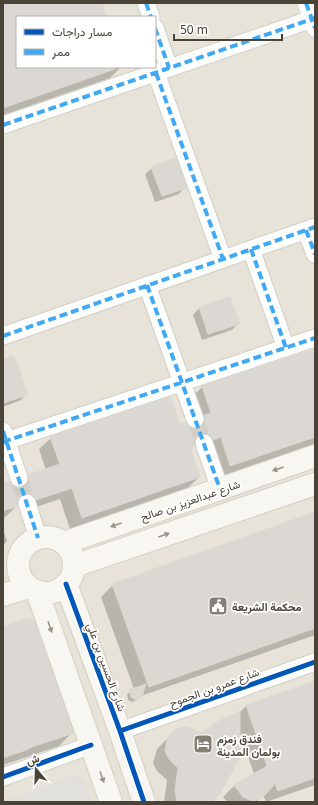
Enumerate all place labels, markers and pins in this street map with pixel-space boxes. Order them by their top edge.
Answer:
public building icon: محكمة الشريعة [207,595,229,617]
place label: محكمة الشريعة [232,599,302,614]
place label: فندق زمزم بولمان المدينة [217,731,280,759]
hotel icon: فندق زمزم بولمان المدينة [192,733,214,755]

